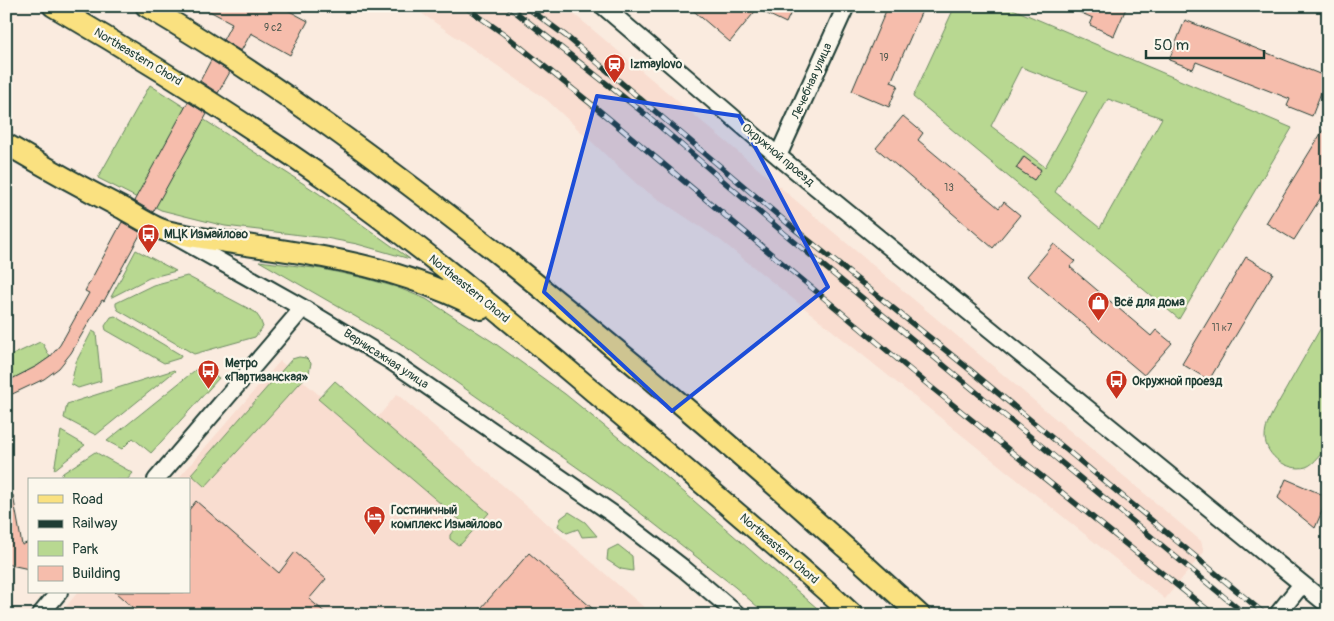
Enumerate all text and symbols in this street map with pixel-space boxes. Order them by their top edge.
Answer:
house number: 9 с2 [264,22,282,34]
street label: Northeastern Chord [91,25,185,89]
scale bar [1146,28,1264,60]
text: 50 m [1154,36,1189,55]
street label: Лечебная улица [788,40,836,122]
station icon: Izmaylovo [602,52,626,83]
house number: 19 [879,52,889,64]
place label: Izmaylovo [630,57,683,72]
street label: Окружной проезд [739,120,818,190]
house number: 13 [944,182,954,194]
bus stop icon: МЦК Измайлово [136,222,160,253]
place label: МЦК Измайлово [164,227,249,242]
street label: Northeastern Chord [425,252,513,326]
shop icon: Всё для дома [1086,290,1110,321]
place label: Всё для дома [1114,295,1185,310]
house number: 11 к7 [1212,322,1233,334]
street label: Вернисажная улица [341,326,432,392]
place label: Метро «Партизанская» [224,356,309,385]
bus stop icon: Метро «Партизанская» [197,358,221,389]
bus stop icon: Окружной проезд [1104,369,1128,400]
place label: Окружной проезд [1132,374,1223,389]
legend [28,478,190,594]
text: Road [72,490,103,509]
place label: Гостиничный комплекс Измайлово [391,503,503,532]
hotel icon: Гостиничный комплекс Измайлово [363,505,387,536]
street label: Northeastern Chord [736,511,822,588]
text: Railway [72,514,118,533]
text: Park [72,540,99,559]
text: Building [72,564,120,583]

